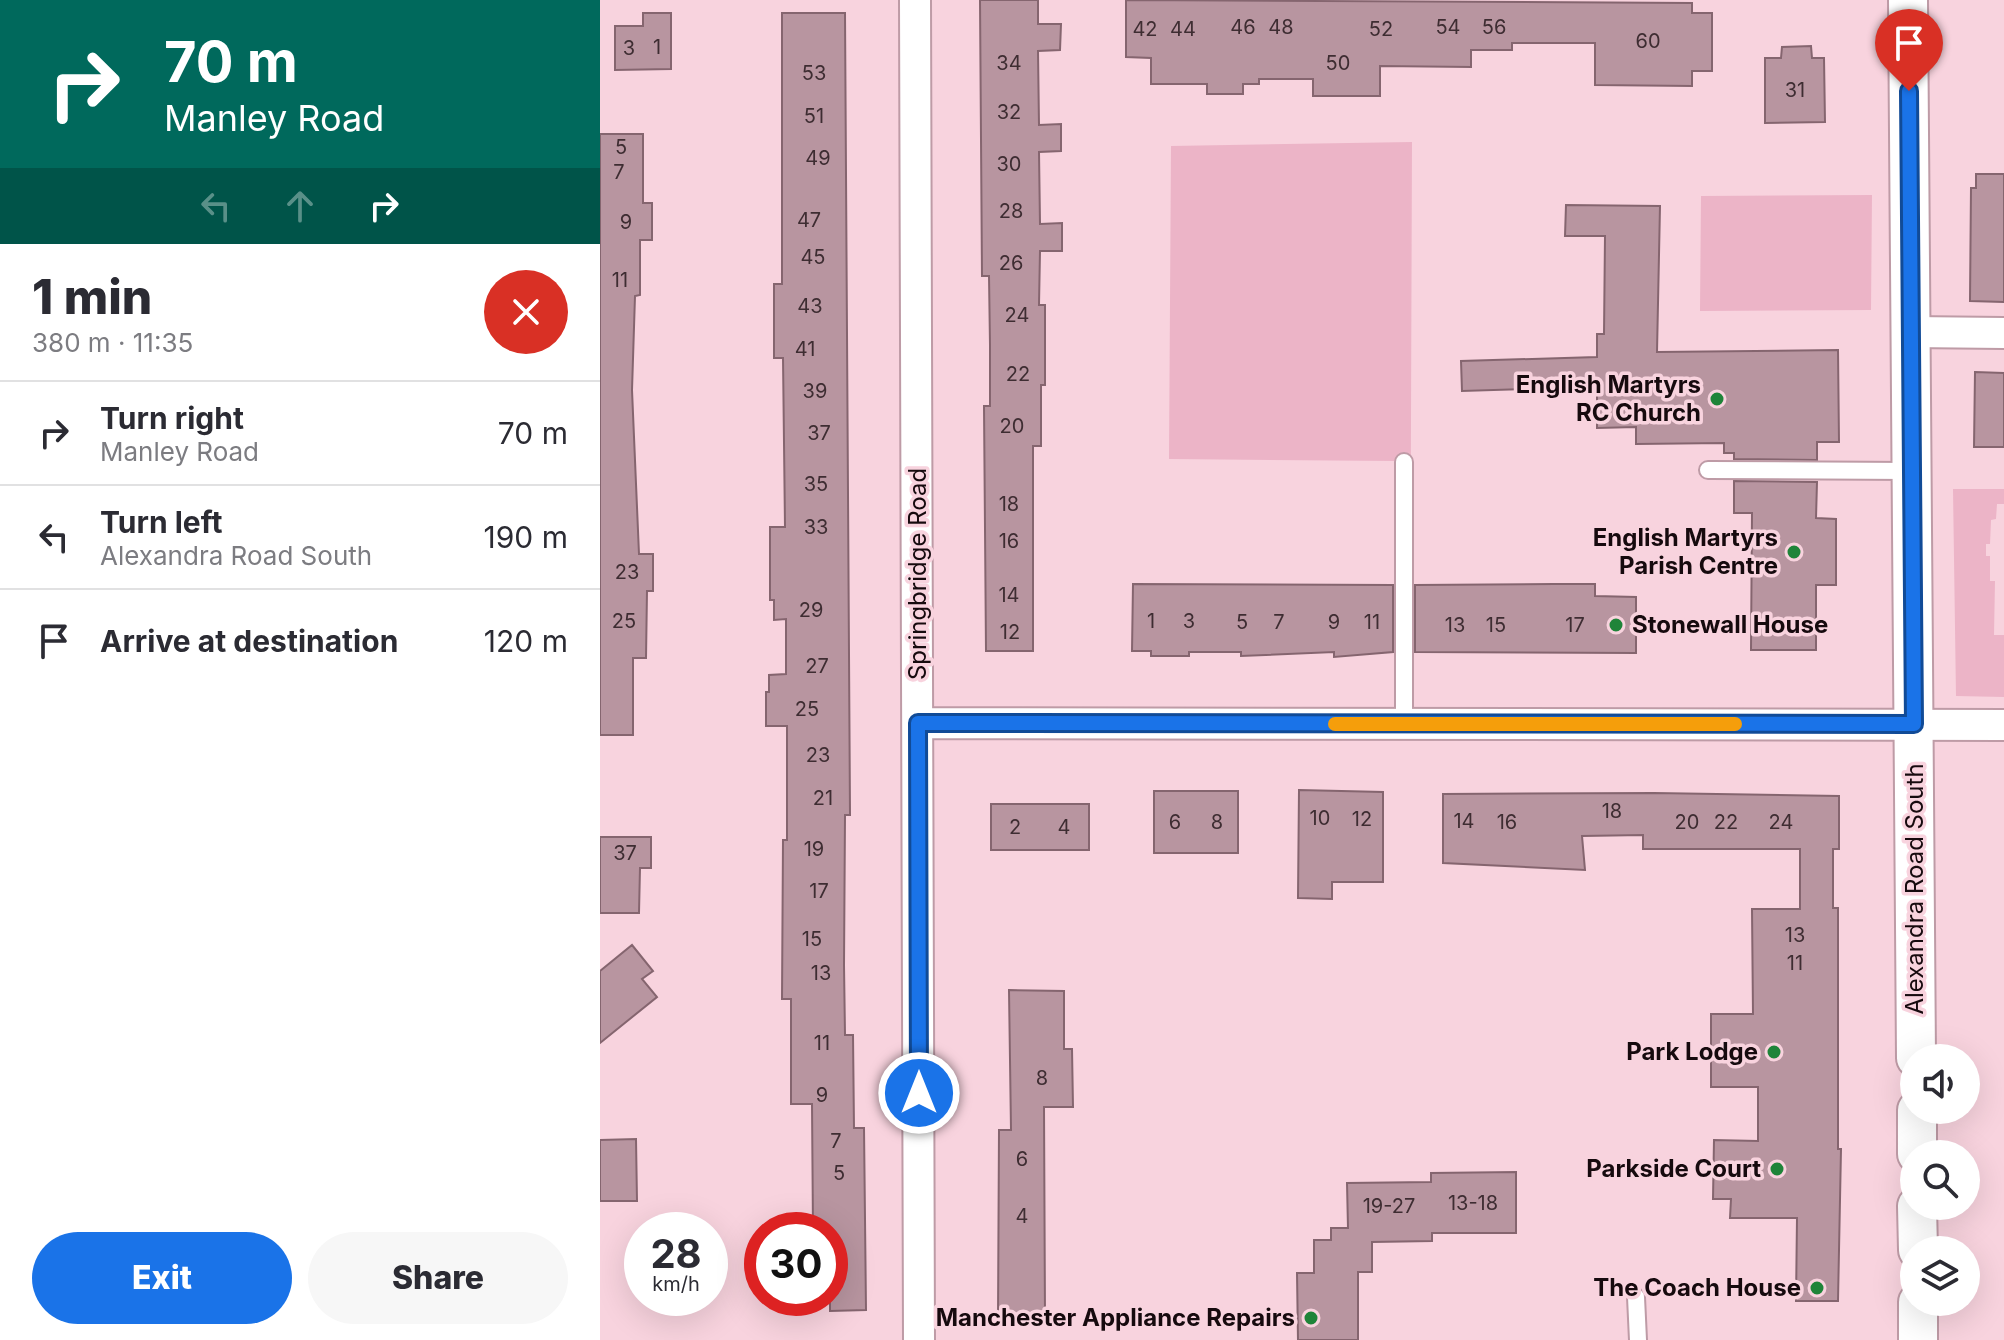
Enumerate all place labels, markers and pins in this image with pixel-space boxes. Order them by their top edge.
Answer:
pin [1875,9,1943,91]
place label: English Martyrs RC Church [1516,370,1701,427]
marker: English Martyrs RC Church [1708,390,1726,408]
place label: English Martyrs Parish Centre [1593,523,1778,580]
marker: English Martyrs Parish Centre [1785,543,1803,561]
place label: Stonewall House [1632,610,1828,639]
marker: Stonewall House [1607,616,1625,634]
place label: Park Lodge [1626,1037,1758,1066]
marker: Park Lodge [1765,1043,1783,1061]
place label: Parkside Court [1586,1154,1761,1183]
marker: Parkside Court [1768,1160,1786,1178]
place label: The Coach House [1593,1273,1801,1302]
marker: The Coach House [1808,1279,1826,1297]
place label: Manchester Appliance Repairs [936,1303,1295,1332]
marker: Manchester Appliance Repairs [1302,1309,1320,1327]

